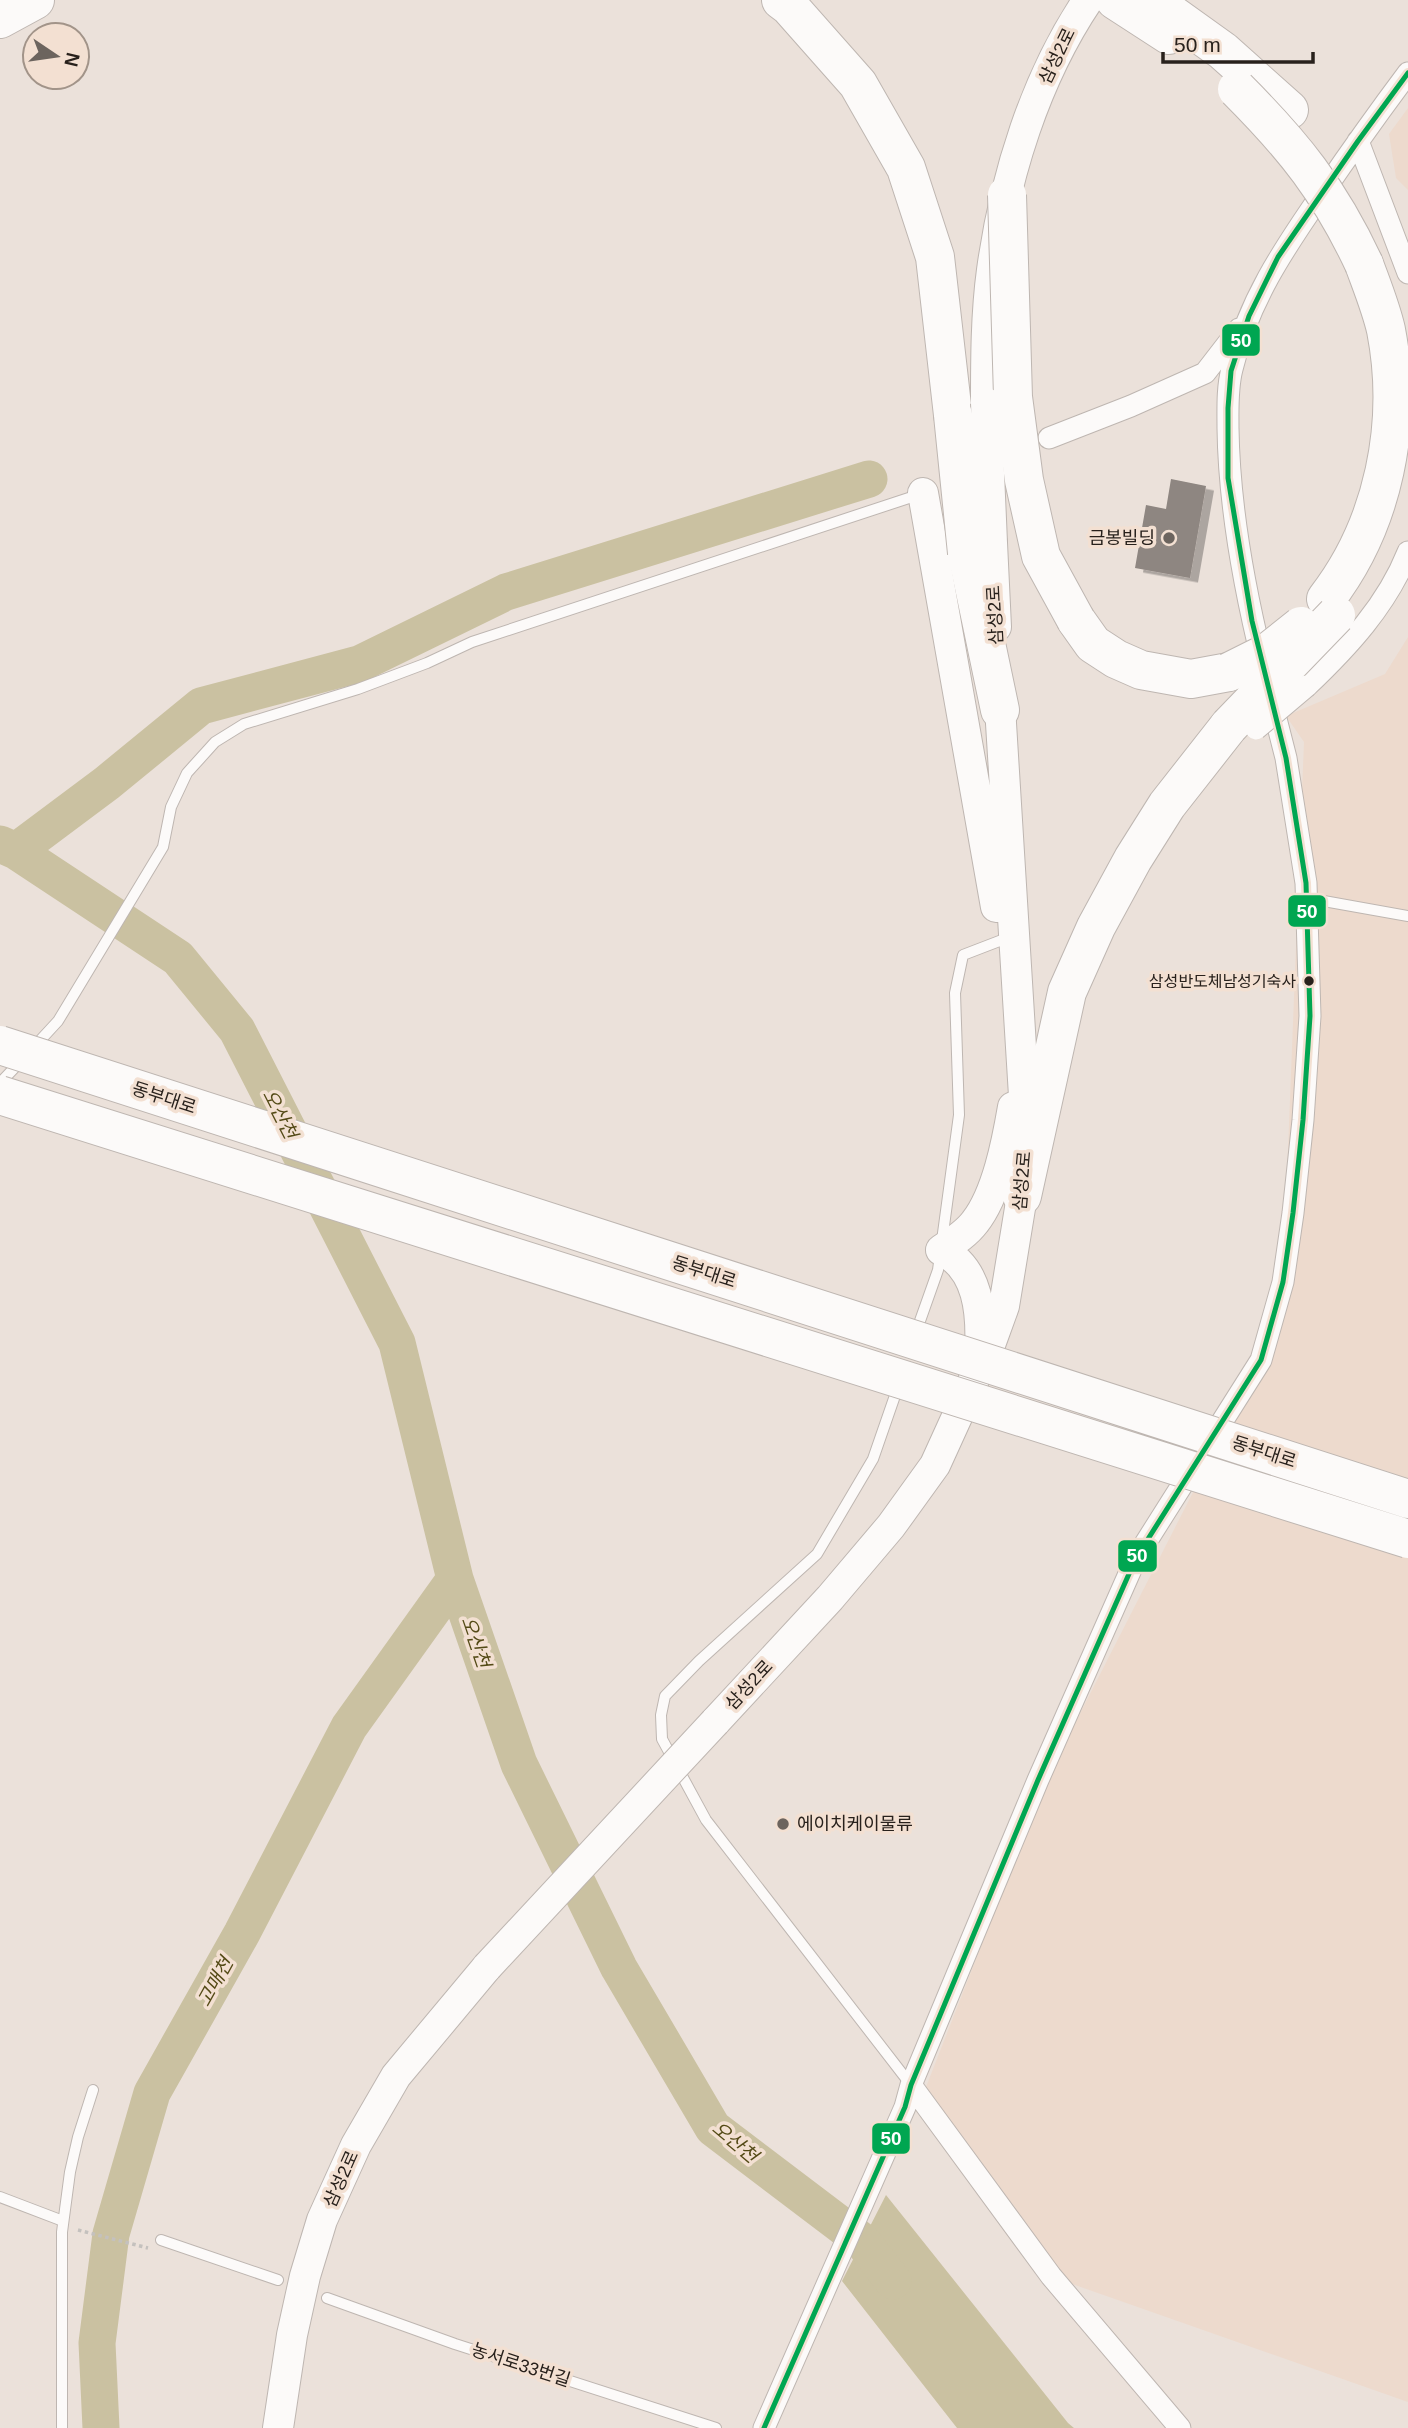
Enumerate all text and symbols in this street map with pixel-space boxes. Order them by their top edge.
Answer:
north arrow [21,21,91,91]
scale bar [1163,21,1314,65]
street label: 삼성2로 [1035,25,1079,87]
text: 50 m [1174,33,1221,56]
text: N [60,51,84,69]
line badge: 50 [1221,323,1261,357]
text: 50 [1230,330,1252,351]
place label: 금봉빌딩 [1089,528,1155,548]
marker: 금봉빌딩 [1161,530,1177,546]
street label: 삼성2로 [983,585,1007,645]
line badge: 50 [1287,894,1327,928]
text: 50 [1296,901,1318,922]
place label: 삼성반도체남성기숙사 [1149,973,1296,990]
marker: 삼성반도체남성기숙사 [1302,974,1316,988]
street label: 동부대로 [129,1078,199,1118]
water label: 오산천 [259,1086,302,1143]
street label: 삼성2로 [1009,1150,1035,1212]
street label: 동부대로 [669,1252,739,1292]
street label: 동부대로 [1229,1432,1299,1472]
line badge: 50 [1117,1539,1158,1573]
text: 50 [1126,1545,1148,1566]
water label: 오산천 [458,1614,495,1672]
street label: 삼성2로 [721,1656,777,1714]
place label: 에이치케이물류 [797,1814,913,1834]
marker: 에이치케이물류 [775,1816,791,1832]
water label: 고매천 [193,1953,238,2010]
water label: 오산천 [708,2117,763,2168]
line badge: 50 [871,2122,911,2155]
text: 50 [880,2128,902,2149]
street label: 삼성2로 [320,2148,362,2210]
street label: 농서로33번길 [469,2340,573,2390]

